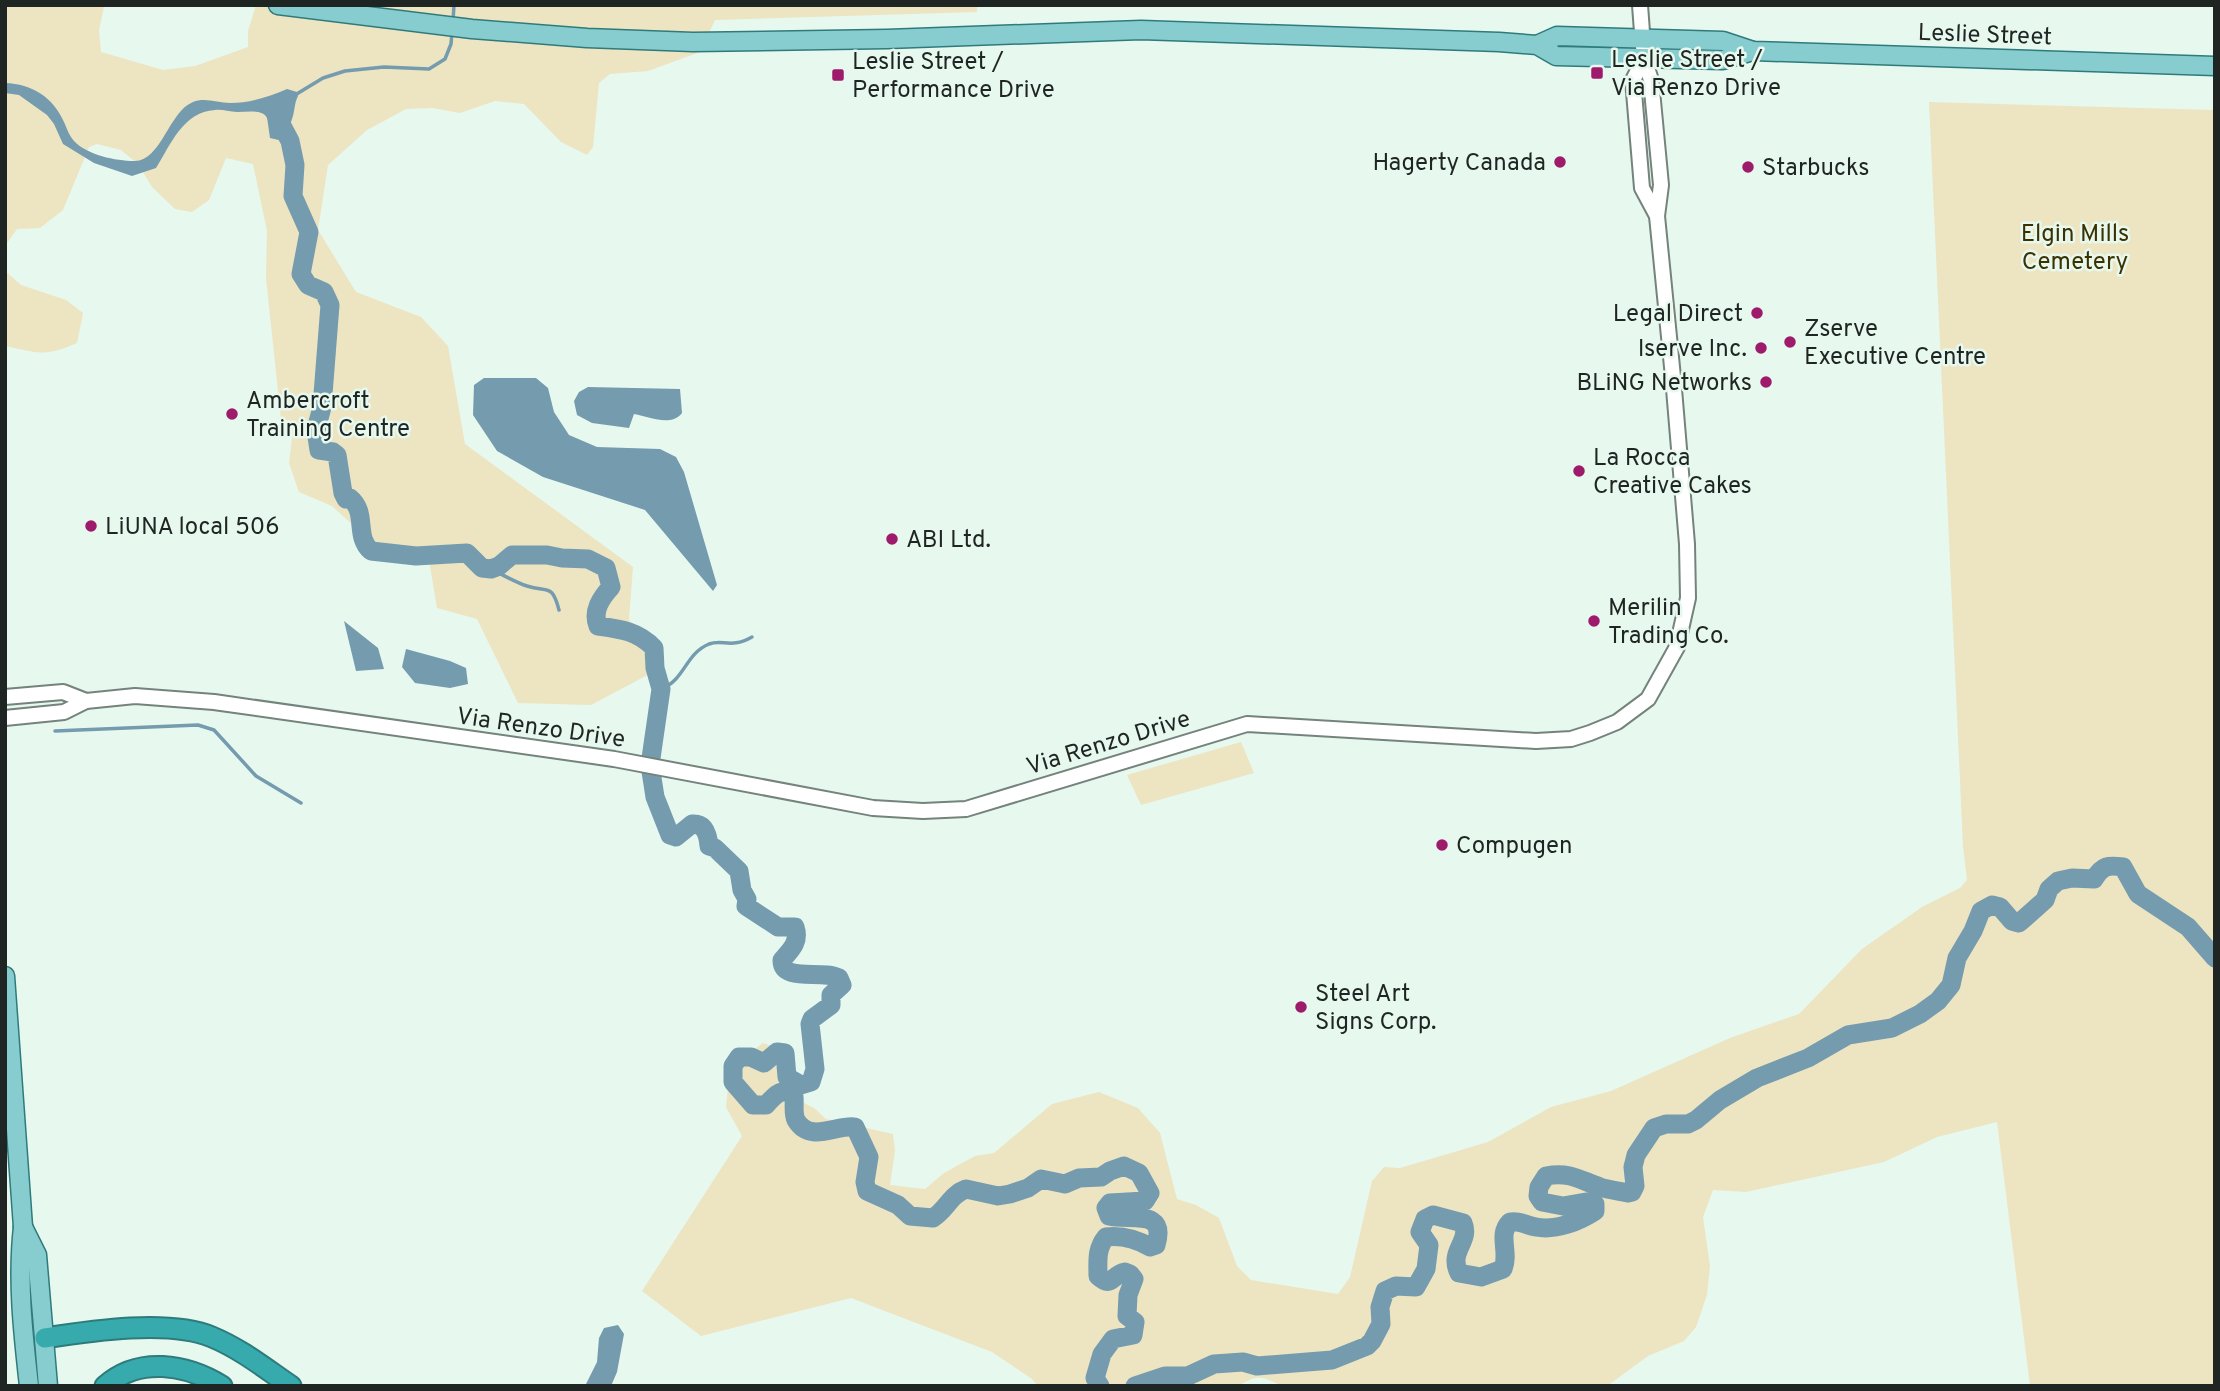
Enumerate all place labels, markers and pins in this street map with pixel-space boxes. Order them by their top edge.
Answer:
place label: Leslie Street / Via Renzo Drive [1611,46,1781,104]
place label: Leslie Street / Performance Drive [852,48,1055,106]
marker: Leslie Street / Via Renzo Drive [1589,65,1605,81]
marker: Leslie Street / Performance Drive [830,67,846,83]
place label: Hagerty Canada [1373,149,1546,179]
marker: Hagerty Canada [1552,154,1568,170]
place label: Starbucks [1762,154,1870,184]
marker: Starbucks [1740,159,1756,175]
place label: Legal Direct [1613,300,1743,330]
marker: Legal Direct [1749,305,1765,321]
place label: Zserve Executive Centre [1804,315,1986,373]
marker: Zserve Executive Centre [1782,334,1798,350]
place label: Iserve Inc. [1638,335,1747,365]
marker: Iserve Inc. [1753,340,1769,356]
place label: BLiNG Networks [1576,369,1752,399]
marker: BLiNG Networks [1758,374,1774,390]
place label: Ambercroft Training Centre [246,387,410,445]
marker: Ambercroft Training Centre [224,406,240,422]
place label: La Rocca Creative Cakes [1593,444,1752,502]
marker: La Rocca Creative Cakes [1571,463,1587,479]
place label: LiUNA local 506 [105,513,280,543]
marker: LiUNA local 506 [83,518,99,534]
place label: ABI Ltd. [906,526,991,556]
marker: ABI Ltd. [884,531,900,547]
place label: Merilin Trading Co. [1608,594,1729,652]
marker: Merilin Trading Co. [1586,613,1602,629]
place label: Compugen [1456,832,1573,862]
marker: Compugen [1434,837,1450,853]
place label: Steel Art Signs Corp. [1315,980,1437,1038]
marker: Steel Art Signs Corp. [1293,999,1309,1015]

